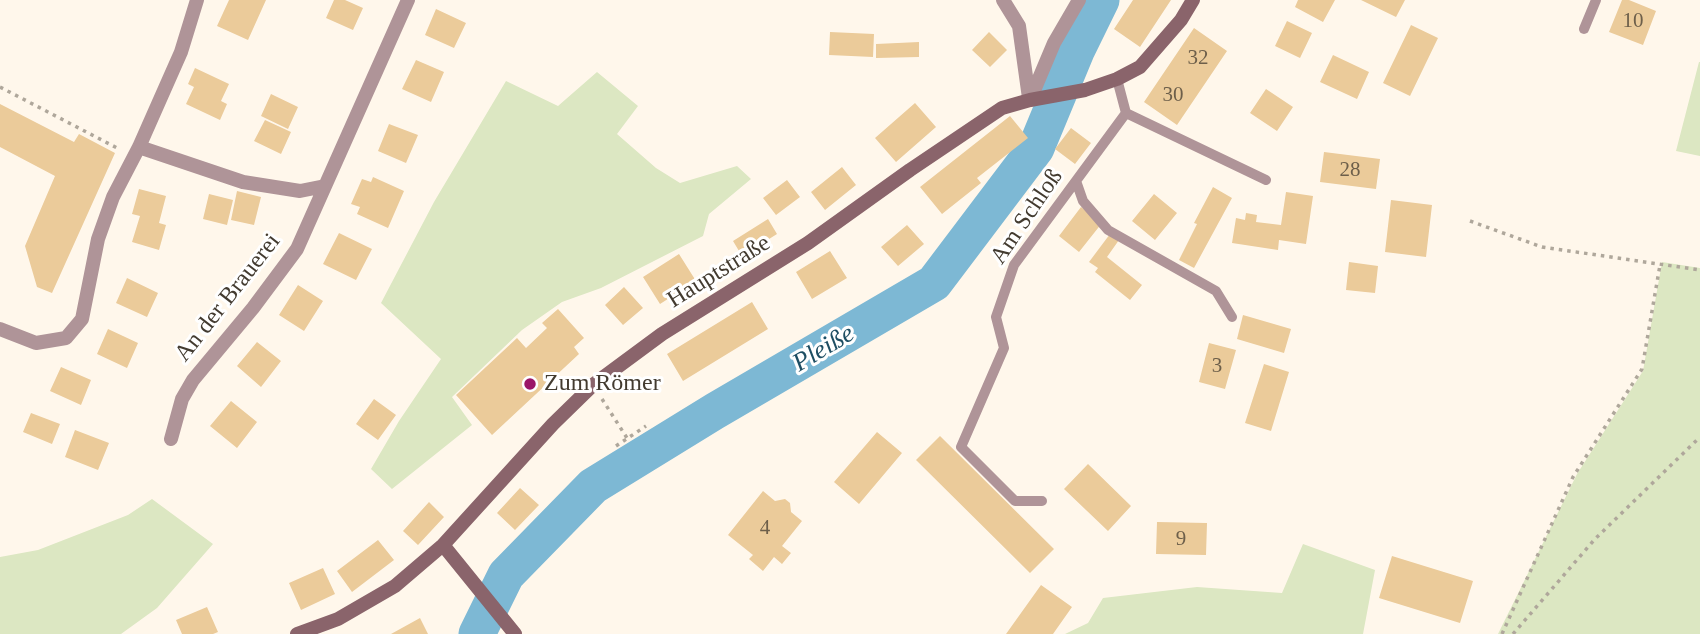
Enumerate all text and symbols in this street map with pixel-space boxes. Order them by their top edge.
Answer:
house number: 10 [1622,8,1644,34]
house number: 32 [1188,45,1208,71]
house number: 30 [1162,82,1184,108]
house number: 28 [1340,157,1360,183]
street label: Am Schloß [985,164,1069,270]
street label: An der Brauerei [169,228,287,368]
street label: Hauptstraße [662,229,776,315]
water label: Pleiße [788,319,860,379]
house number: 3 [1212,353,1222,379]
place label: Zum Römer [544,370,661,398]
marker: Zum Römer [522,376,538,392]
house number: 4 [760,515,770,541]
house number: 9 [1176,526,1186,552]

